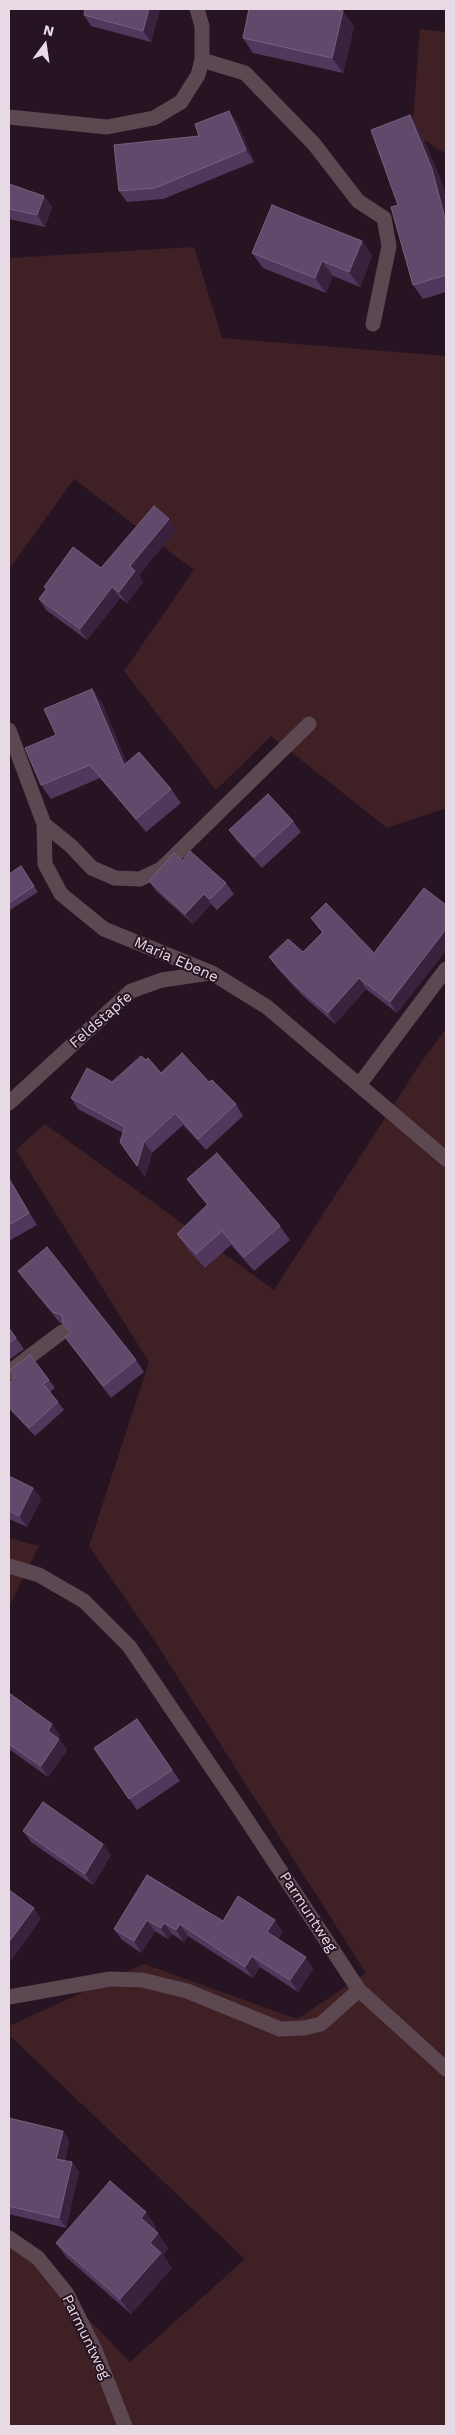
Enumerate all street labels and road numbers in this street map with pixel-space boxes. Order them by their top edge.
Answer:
street label: Maria Ebene [131,933,221,987]
street label: Feldstapfe [66,988,136,1052]
street label: Parmuntweg [275,1869,341,1955]
street label: Parmuntweg [58,2292,114,2382]

